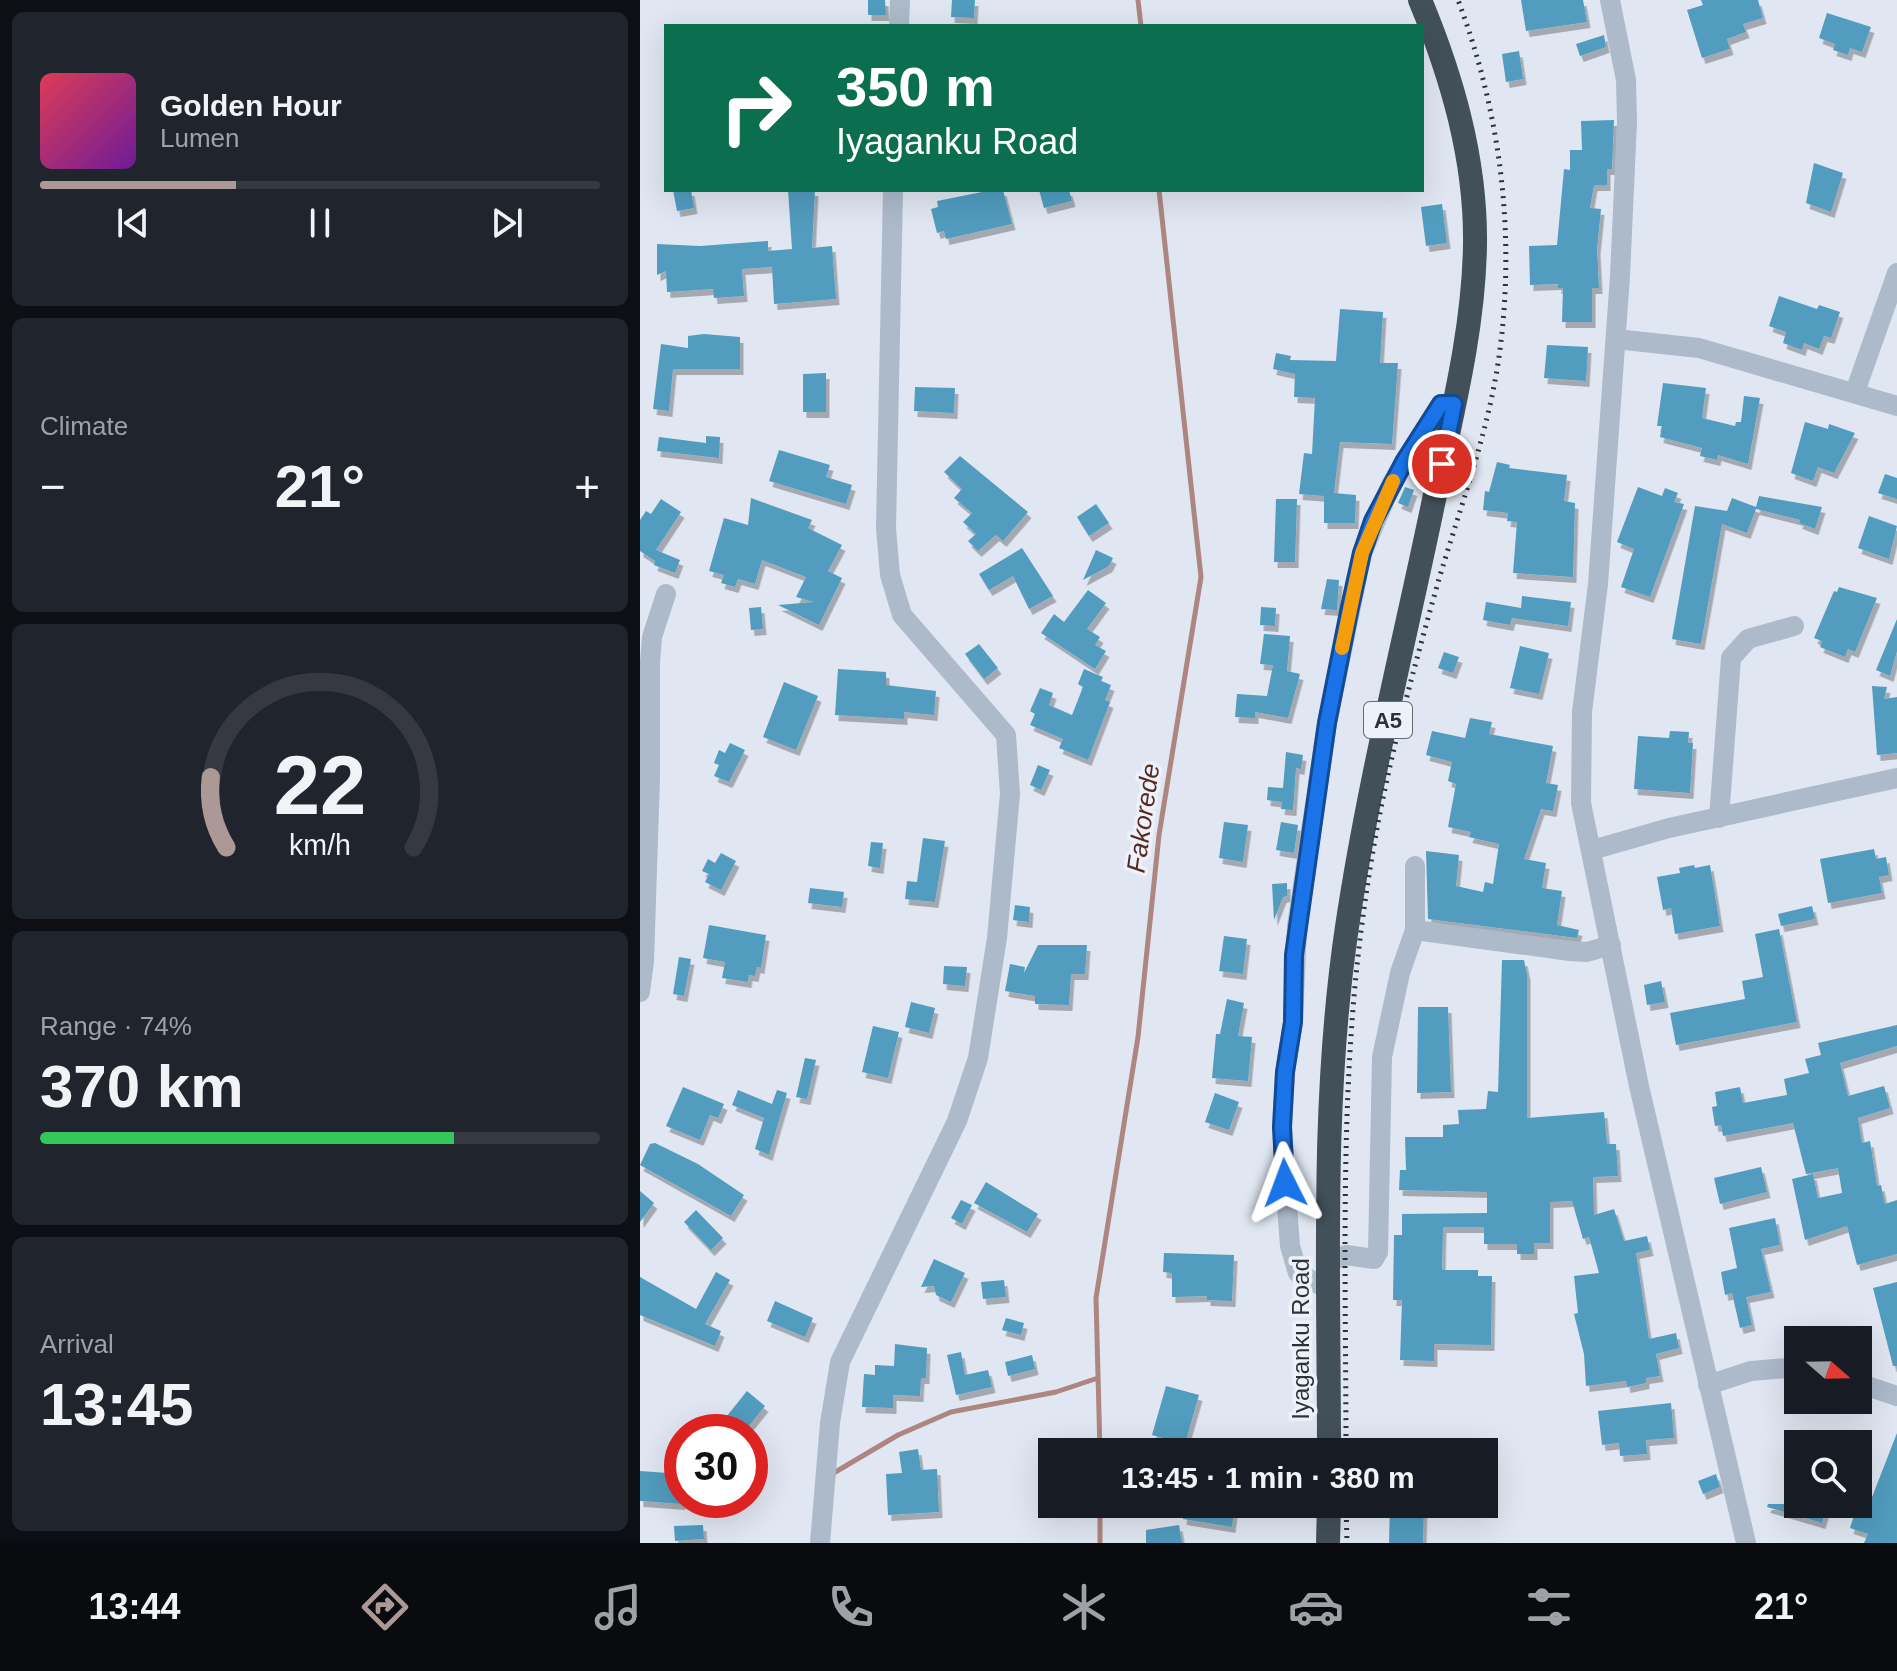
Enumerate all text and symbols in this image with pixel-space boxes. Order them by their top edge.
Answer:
text: 350 m [836,55,995,118]
icon: right [704,56,808,160]
text: Golden Hour [160,89,342,122]
text: Iyaganku Road [836,121,1078,162]
text: Lumen [160,123,240,153]
icon: previous [111,201,155,245]
icon: pause [298,201,342,245]
icon: next [485,201,529,245]
text: Climate [40,411,128,441]
pin [1408,430,1476,498]
icon: arrive [1420,442,1464,486]
text: 21° [275,453,365,520]
text: − [40,462,66,511]
text: + [574,462,600,511]
road number: A5 [1364,702,1412,738]
text: 22 [274,738,366,831]
water label: Fakorede [1121,762,1165,874]
text: km/h [289,829,351,861]
text: Range · 74% [40,1011,192,1041]
text: 370 km [40,1053,244,1120]
position arrow [1243,1141,1327,1225]
street label: Iyaganku Road [1287,1258,1314,1420]
north arrow [1784,1326,1872,1414]
map controls [1784,1326,1872,1518]
text: Arrival [40,1329,114,1359]
text: 13:45 [40,1371,193,1438]
speed limit sign: 30 [664,1414,768,1518]
button: search [1784,1430,1872,1518]
text: 13:45 · 1 min · 380 m [1121,1461,1415,1494]
icon: directions [357,1579,413,1635]
icon: music [590,1579,646,1635]
icon: phone [823,1579,879,1635]
icon: climate [1056,1579,1112,1635]
icon: car [1288,1579,1344,1635]
icon: filters [1521,1579,1577,1635]
text: 13:44 [88,1586,180,1627]
text: 21° [1754,1586,1809,1627]

